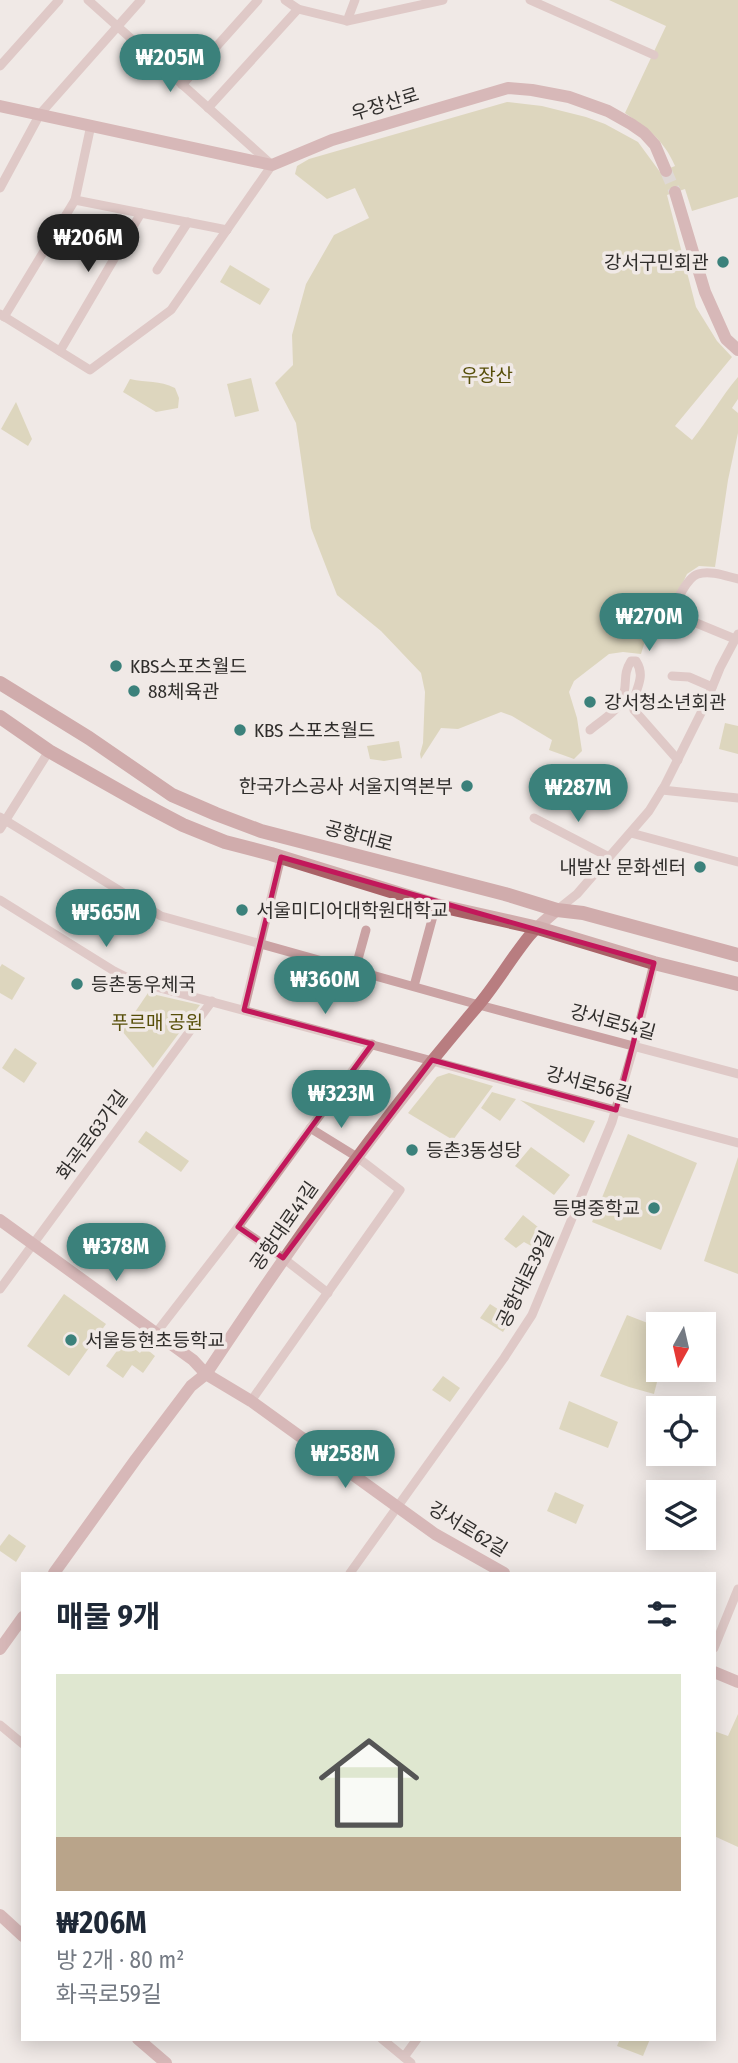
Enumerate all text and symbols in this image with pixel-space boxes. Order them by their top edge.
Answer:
pin: ₩205M [121,34,219,94]
text: ₩205M [136,43,204,71]
street label: 우장산로 [348,83,422,125]
pin: ₩206M [39,215,137,274]
text: ₩206M [53,223,123,251]
place label: 강서구민회관 [604,251,709,274]
marker: 강서구민회관 [715,254,731,270]
park label: 우장산 [461,364,513,387]
pin: ₩270M [600,594,698,653]
text: ₩270M [616,602,683,630]
place label: KBS스포츠월드 [130,655,247,678]
marker: KBS스포츠월드 [108,658,124,674]
place label: 88체육관 [148,680,219,703]
marker: 88체육관 [126,683,142,699]
place label: 강서청소년회관 [604,691,726,714]
marker: 강서청소년회관 [582,694,598,710]
place label: KBS 스포츠월드 [254,719,375,742]
marker: KBS 스포츠월드 [232,722,248,738]
pin: ₩287M [529,764,627,824]
text: ₩287M [545,773,611,801]
place label: 한국가스공사 서울지역본부 [239,775,453,798]
marker: 한국가스공사 서울지역본부 [459,778,475,794]
street label: 공항대로 [322,816,396,856]
place label: 내발산 문화센터 [559,856,686,879]
marker: 내발산 문화센터 [692,859,708,875]
pin: ₩565M [57,890,155,949]
text: ₩565M [72,898,140,926]
place label: 서울미디어대학원대학교 [256,899,448,922]
marker: 서울미디어대학원대학교 [234,902,250,918]
pin: ₩360M [276,956,374,1016]
text: ₩360M [290,965,360,993]
place label: 등촌동우체국 [91,973,196,996]
marker: 등촌동우체국 [69,976,85,992]
street label: 강서로54길 [568,1000,658,1044]
park label: 푸르매 공원 [111,1011,203,1034]
street label: 강서로56길 [543,1061,635,1107]
pin: ₩323M [292,1070,390,1130]
text: ₩323M [308,1079,374,1107]
street label: 화곡로63가길 [52,1086,132,1184]
place label: 등촌3동성당 [426,1139,522,1162]
marker: 등촌3동성당 [404,1142,420,1158]
street label: 공항대로41길 [245,1177,323,1275]
place label: 등명중학교 [553,1197,640,1220]
marker: 등명중학교 [646,1200,662,1216]
pin: ₩378M [67,1224,165,1283]
street label: 공항대로39길 [492,1227,558,1331]
text: ₩378M [83,1232,149,1260]
north arrow [646,1312,716,1382]
map controls [646,1312,716,1550]
place label: 서울등현초등학교 [85,1329,225,1352]
marker: 서울등현초등학교 [63,1332,79,1348]
button: locate [646,1396,716,1466]
pin: ₩258M [296,1430,394,1490]
text: ₩258M [311,1439,379,1467]
button: layers [646,1480,716,1550]
street label: 강서로62길 [425,1497,511,1561]
icon: filters [643,1595,681,1633]
text: 매물 9개 [56,1599,161,1635]
icon: home [306,1720,432,1846]
text: ₩206M [56,1905,147,1941]
text: 방 2개 · 80 m² [56,1946,184,1974]
text: 화곡로59길 [56,1980,162,2008]

